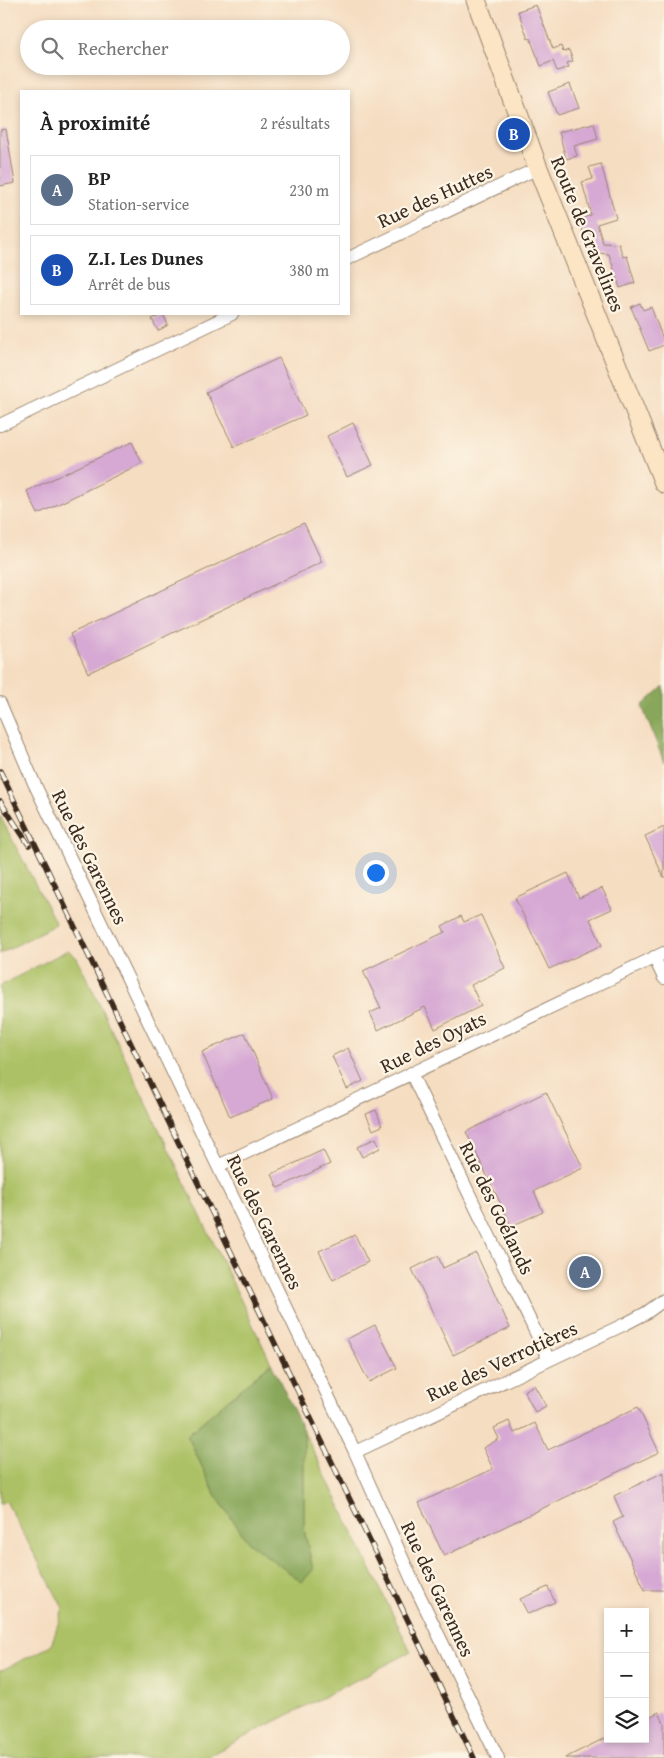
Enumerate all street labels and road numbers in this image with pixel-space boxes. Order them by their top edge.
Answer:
street label: Route de Gravelines [544,152,633,316]
street label: Rue des Huttes [372,156,497,235]
street label: Rue des Garennes [45,784,136,929]
street label: Rue des Oyats [375,1003,491,1080]
street label: Rue des Goélands [453,1136,542,1279]
street label: Rue des Garennes [220,1149,311,1294]
street label: Rue des Verrotières [422,1313,582,1408]
street label: Rue des Garennes [394,1516,483,1662]

